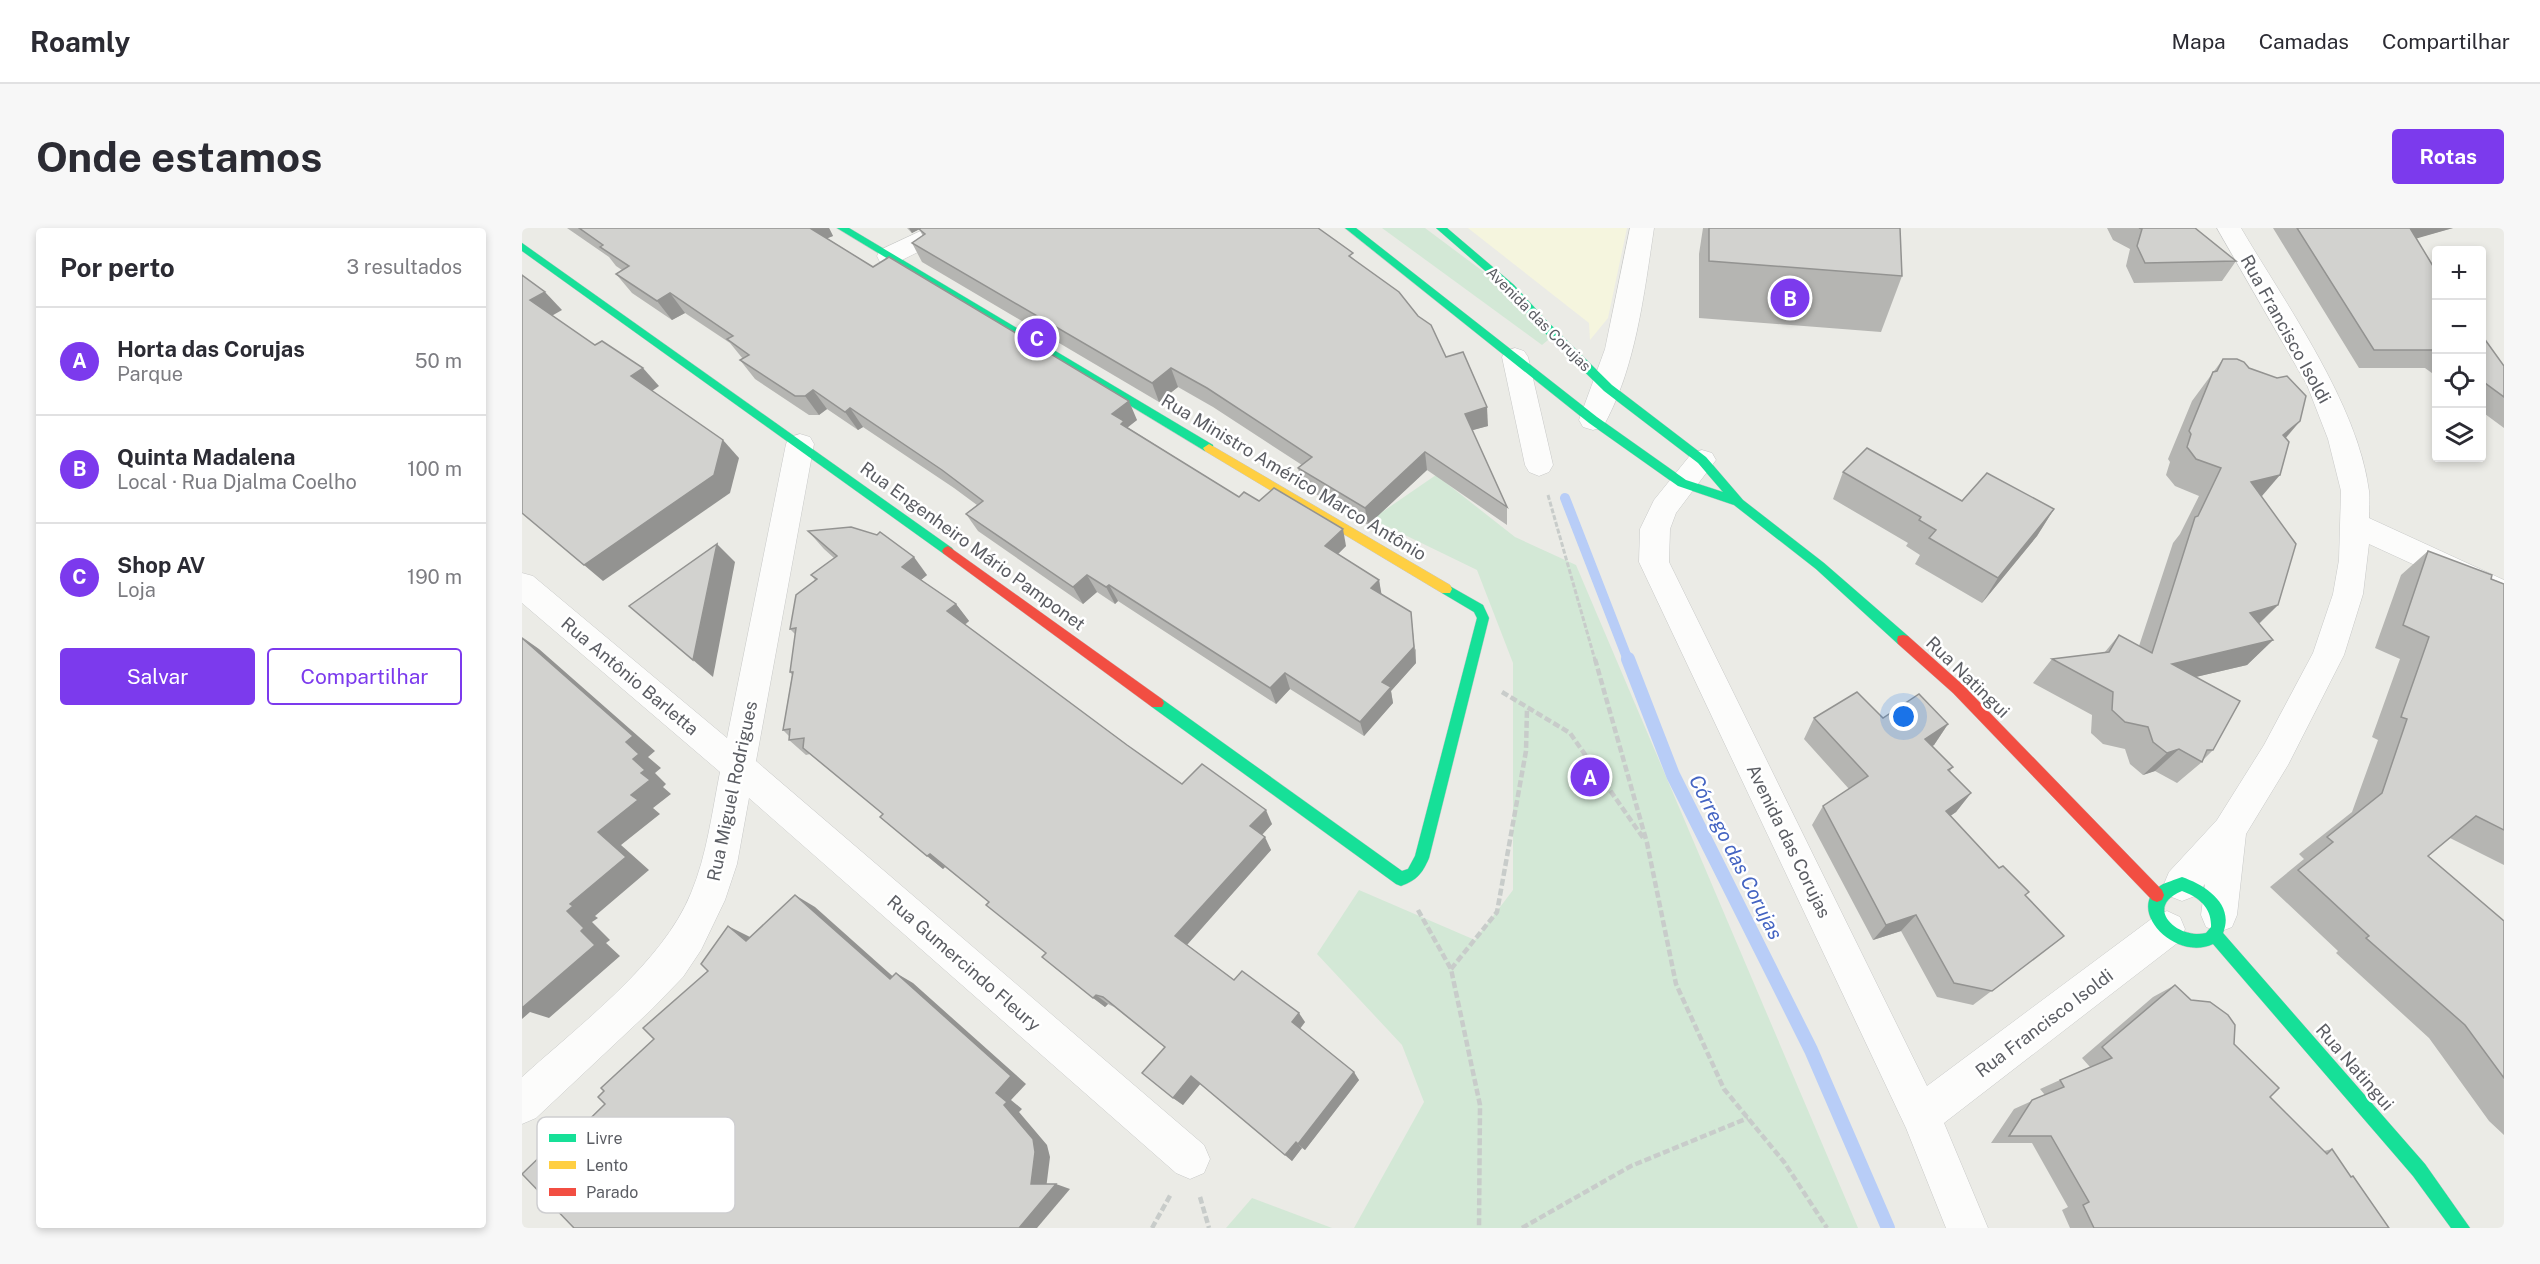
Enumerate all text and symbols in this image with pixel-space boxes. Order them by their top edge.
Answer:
text: Roamly [30,25,130,58]
text: Mapa [2172,29,2226,54]
text: Camadas [2259,29,2349,54]
text: Compartilhar [2382,29,2510,54]
button: Rotas [2392,129,2504,184]
text: Onde estamos [36,132,322,181]
map controls [2432,246,2486,462]
button: + [2432,246,2486,300]
street label: Rua Francisco Isoldi [2236,251,2336,407]
text: Por perto [60,252,175,283]
text: 3 resultados [346,255,462,279]
street label: Avenida das Corujas [1483,263,1595,375]
pin: B [1770,276,1810,320]
button: − [2432,300,2486,354]
pin: C [1018,316,1056,360]
text: Horta das Corujas [117,336,305,362]
text: A [72,349,87,373]
text: 50 m [415,349,462,373]
button: locate [2432,354,2486,408]
text: Parque [117,362,183,386]
street label: Rua Ministro Américo Marco Antônio [1158,389,1430,565]
button: layers [2432,408,2486,462]
text: Quinta Madalena [117,444,295,470]
text: B [73,457,86,481]
text: 100 m [407,457,462,481]
street label: Rua Engenheiro Mário Pamponet [857,457,1089,635]
text: Local · Rua Djalma Coelho [117,470,357,494]
text: Shop AV [117,552,205,578]
text: C [72,565,87,589]
text: 190 m [407,565,462,589]
text: Loja [117,578,156,602]
street label: Rua Antônio Barletta [557,612,703,740]
street label: Rua Natingui [1922,632,2014,722]
button: Salvar [60,648,255,705]
button: Compartilhar [267,648,462,705]
street label: Rua Miguel Rodrigues [703,699,761,883]
your location [1889,702,1918,731]
pin: A [1570,754,1610,800]
street label: Avenida das Corujas [1743,761,1835,921]
water label: Córrego das Corujas [1684,771,1788,944]
street label: Rua Gumercindo Fleury [883,891,1045,1036]
street label: Rua Francisco Isoldi [1971,964,2117,1082]
street label: Rua Natingui [2312,1019,2398,1115]
legend [537,1117,735,1213]
text: Livre [586,1129,622,1148]
text: Lento [586,1156,628,1175]
text: Parado [586,1183,638,1202]

